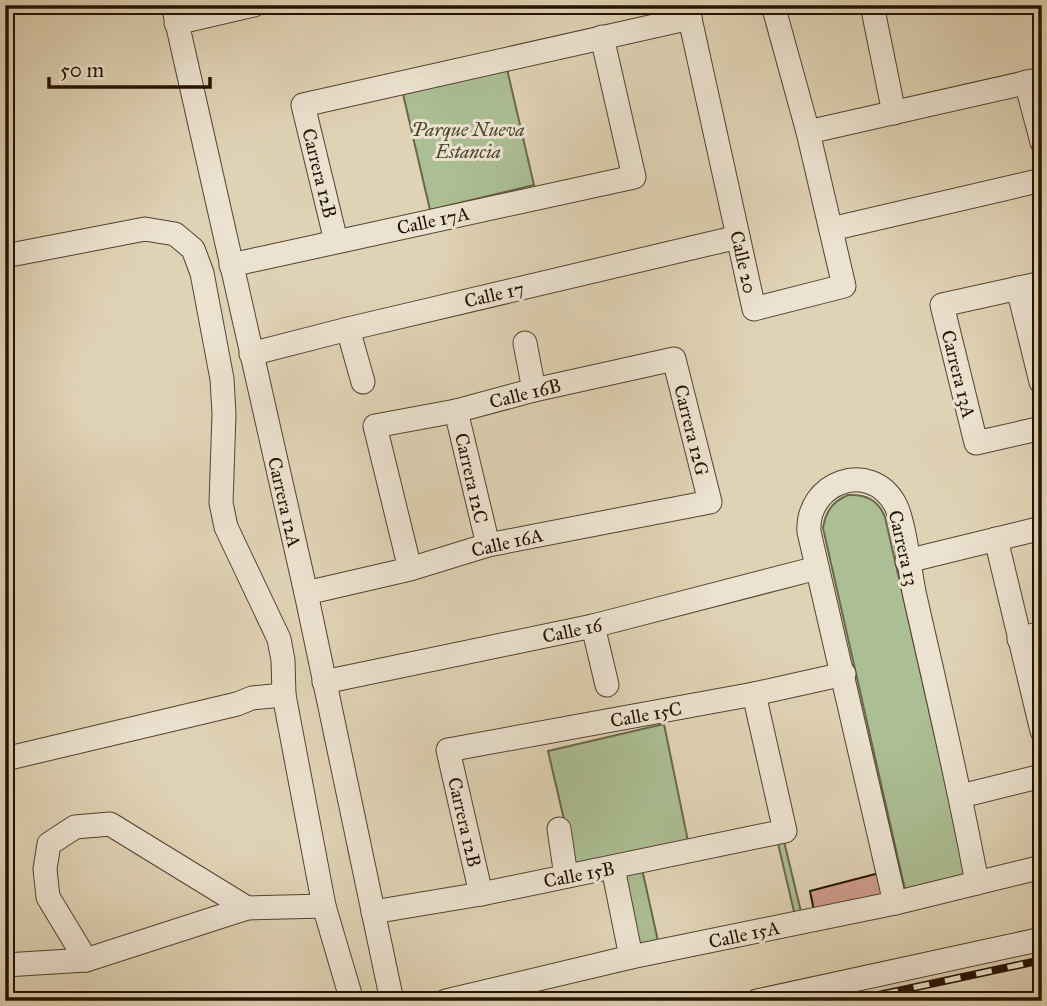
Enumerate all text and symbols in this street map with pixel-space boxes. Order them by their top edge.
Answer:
scale bar [49,46,210,90]
text: 50 m [60,57,105,83]
park label: Parque Nueva Estancia [411,118,525,163]
street label: Carrera 12B [297,126,342,220]
street label: Calle 17A [395,202,472,239]
street label: Calle 20 [725,229,762,296]
street label: Calle 17 [462,276,526,313]
street label: Carrera 13A [936,328,981,421]
street label: Calle 16B [487,374,563,413]
street label: Carrera 12G [669,382,714,478]
street label: Carrera 12C [450,431,493,526]
street label: Carrera 12A [263,455,306,550]
street label: Carrera 13 [884,508,923,588]
street label: Calle 16A [469,523,546,562]
street label: Calle 16 [540,613,605,648]
street label: Calle 15C [608,697,684,732]
street label: Carrera 12B [443,775,486,869]
street label: Calle 15B [542,856,617,893]
street label: Calle 15A [706,916,782,953]

